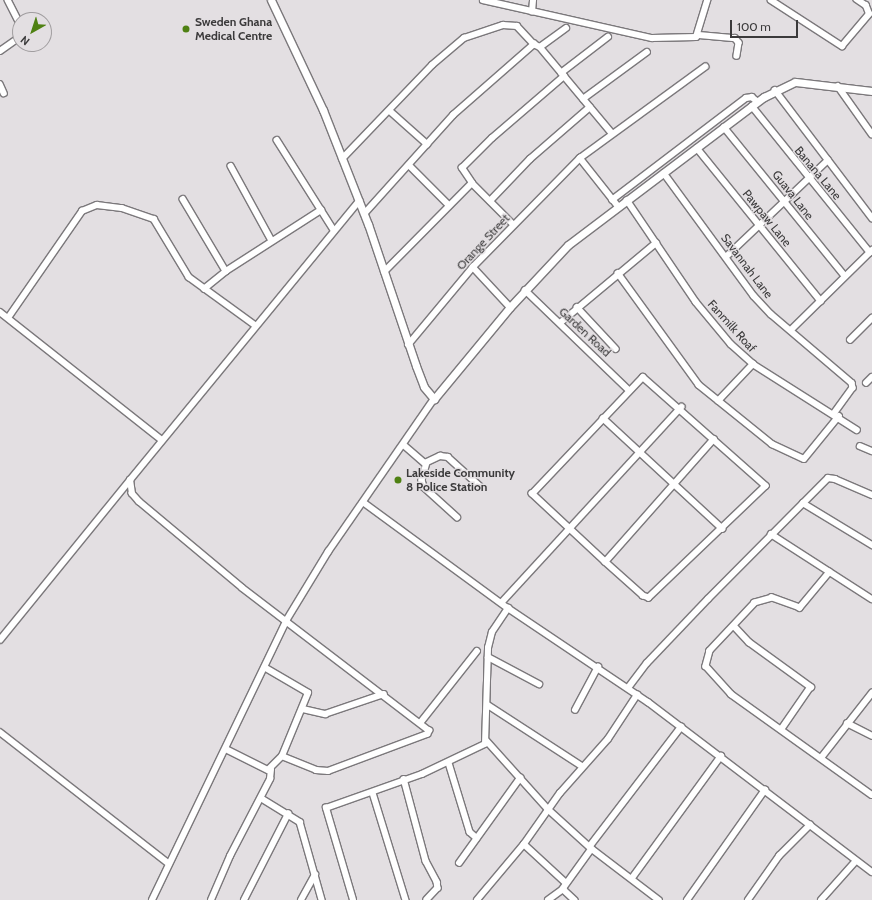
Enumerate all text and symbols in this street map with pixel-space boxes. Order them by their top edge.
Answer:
north arrow [12,12,52,52]
scale bar [732,12,800,38]
place label: Sweden Ghana Medical Centre [195,15,272,43]
text: 100 m [737,19,771,34]
marker: Sweden Ghana Medical Centre [180,23,192,35]
text: N [18,33,33,48]
street label: Banana Lane [792,143,844,203]
street label: Guava Lane [769,167,817,223]
street label: Pawpaw Lane [740,187,794,249]
street label: Orange Street [454,211,512,273]
street label: Savannah Lane [718,231,776,301]
street label: Fanmilk Roaf [705,297,759,355]
street label: Garden Road [556,304,614,360]
place label: Lakeside Community 8 Police Station [406,466,515,494]
marker: Lakeside Community 8 Police Station [393,475,403,485]

